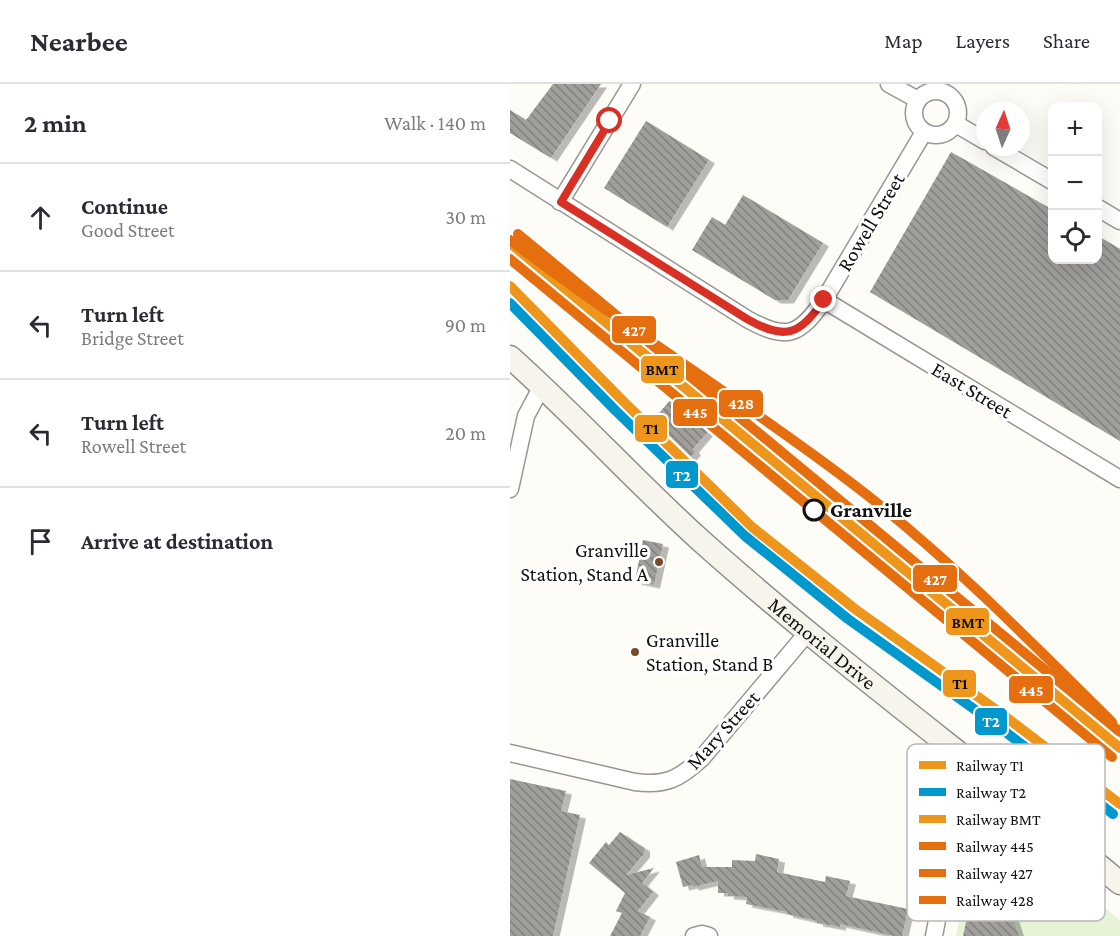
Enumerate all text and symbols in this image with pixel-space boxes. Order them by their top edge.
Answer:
text: Nearbee [30,26,128,57]
text: Map [884,29,923,53]
text: Layers [956,29,1010,53]
text: Share [1043,29,1090,53]
north arrow [976,102,1030,156]
map controls [1048,102,1102,264]
button: + [1048,102,1102,156]
route start [596,107,622,133]
text: 2 min [24,109,87,138]
text: Walk · 140 m [384,112,486,134]
button: − [1048,156,1102,210]
street label: Rowell Street [832,168,910,276]
text: Continue [81,194,168,219]
icon: ahead [24,201,57,234]
text: 30 m [445,206,486,228]
button: locate [1048,210,1102,264]
text: Good Street [81,219,175,241]
route end [810,286,836,312]
text: Turn left [81,302,164,327]
icon: left [24,309,57,342]
text: 90 m [445,314,486,336]
line badge: 427 [611,315,657,344]
text: 427 [622,322,646,339]
text: Bridge Street [81,327,184,349]
line badge: BMT [640,355,685,384]
street label: East Street [927,357,1017,424]
text: BMT [646,361,679,378]
line badge: 428 [718,389,764,418]
text: 428 [728,395,754,412]
line badge: 445 [672,398,718,427]
text: 445 [682,404,708,421]
text: Turn left [81,410,164,435]
line badge: T1 [634,414,668,443]
icon: left [24,417,57,450]
text: T1 [643,420,659,437]
text: 20 m [445,422,486,444]
text: Rowell Street [81,435,186,457]
line badge: T2 [665,460,699,489]
text: T2 [673,467,691,484]
place label: Granville [830,498,912,522]
marker: Granville [803,499,825,521]
icon: arrive [24,525,57,558]
text: Arrive at destination [81,529,273,554]
place label: Granville Station, Stand A [521,539,649,585]
marker: Granville Station, Stand A [653,556,665,568]
line badge: 427 [912,564,958,593]
text: 427 [923,571,947,588]
street label: Memorial Drive [764,593,881,695]
line badge: BMT [945,607,990,636]
text: BMT [952,614,985,631]
place label: Granville Station, Stand B [646,629,773,675]
marker: Granville Station, Stand B [629,646,641,658]
line badge: T1 [942,669,977,698]
text: T1 [952,675,968,692]
line badge: 445 [1008,675,1054,704]
text: 445 [1018,682,1044,699]
street label: Mary Street [681,685,765,774]
line badge: T2 [974,707,1008,736]
text: T2 [982,713,1000,730]
legend [907,744,1105,921]
text: Railway T1 [956,757,1024,775]
text: Railway T2 [956,784,1027,802]
text: Railway BMT [956,811,1041,829]
text: Railway 445 [956,838,1034,856]
text: Railway 427 [956,865,1033,883]
text: Railway 428 [956,892,1034,910]

